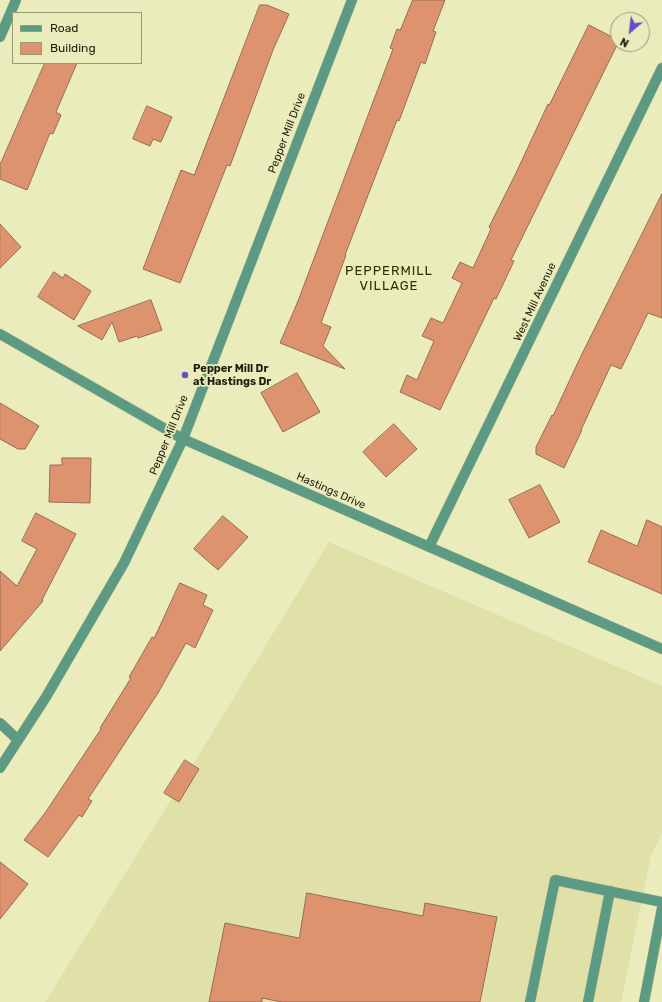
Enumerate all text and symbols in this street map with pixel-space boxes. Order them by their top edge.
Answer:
legend [12,12,142,64]
north arrow [610,12,650,52]
text: Road [50,21,78,35]
text: N [618,35,631,50]
text: Building [50,41,96,55]
street label: Pepper Mill Drive [266,91,308,175]
street label: West Mill Avenue [511,261,559,343]
district label: PEPPERMILL VILLAGE [345,263,433,294]
place label: Pepper Mill Dr at Hastings Dr [193,362,271,388]
marker: Pepper Mill Dr at Hastings Dr [180,370,190,380]
street label: Pepper Mill Drive [147,393,191,477]
street label: Hastings Drive [294,470,368,512]

